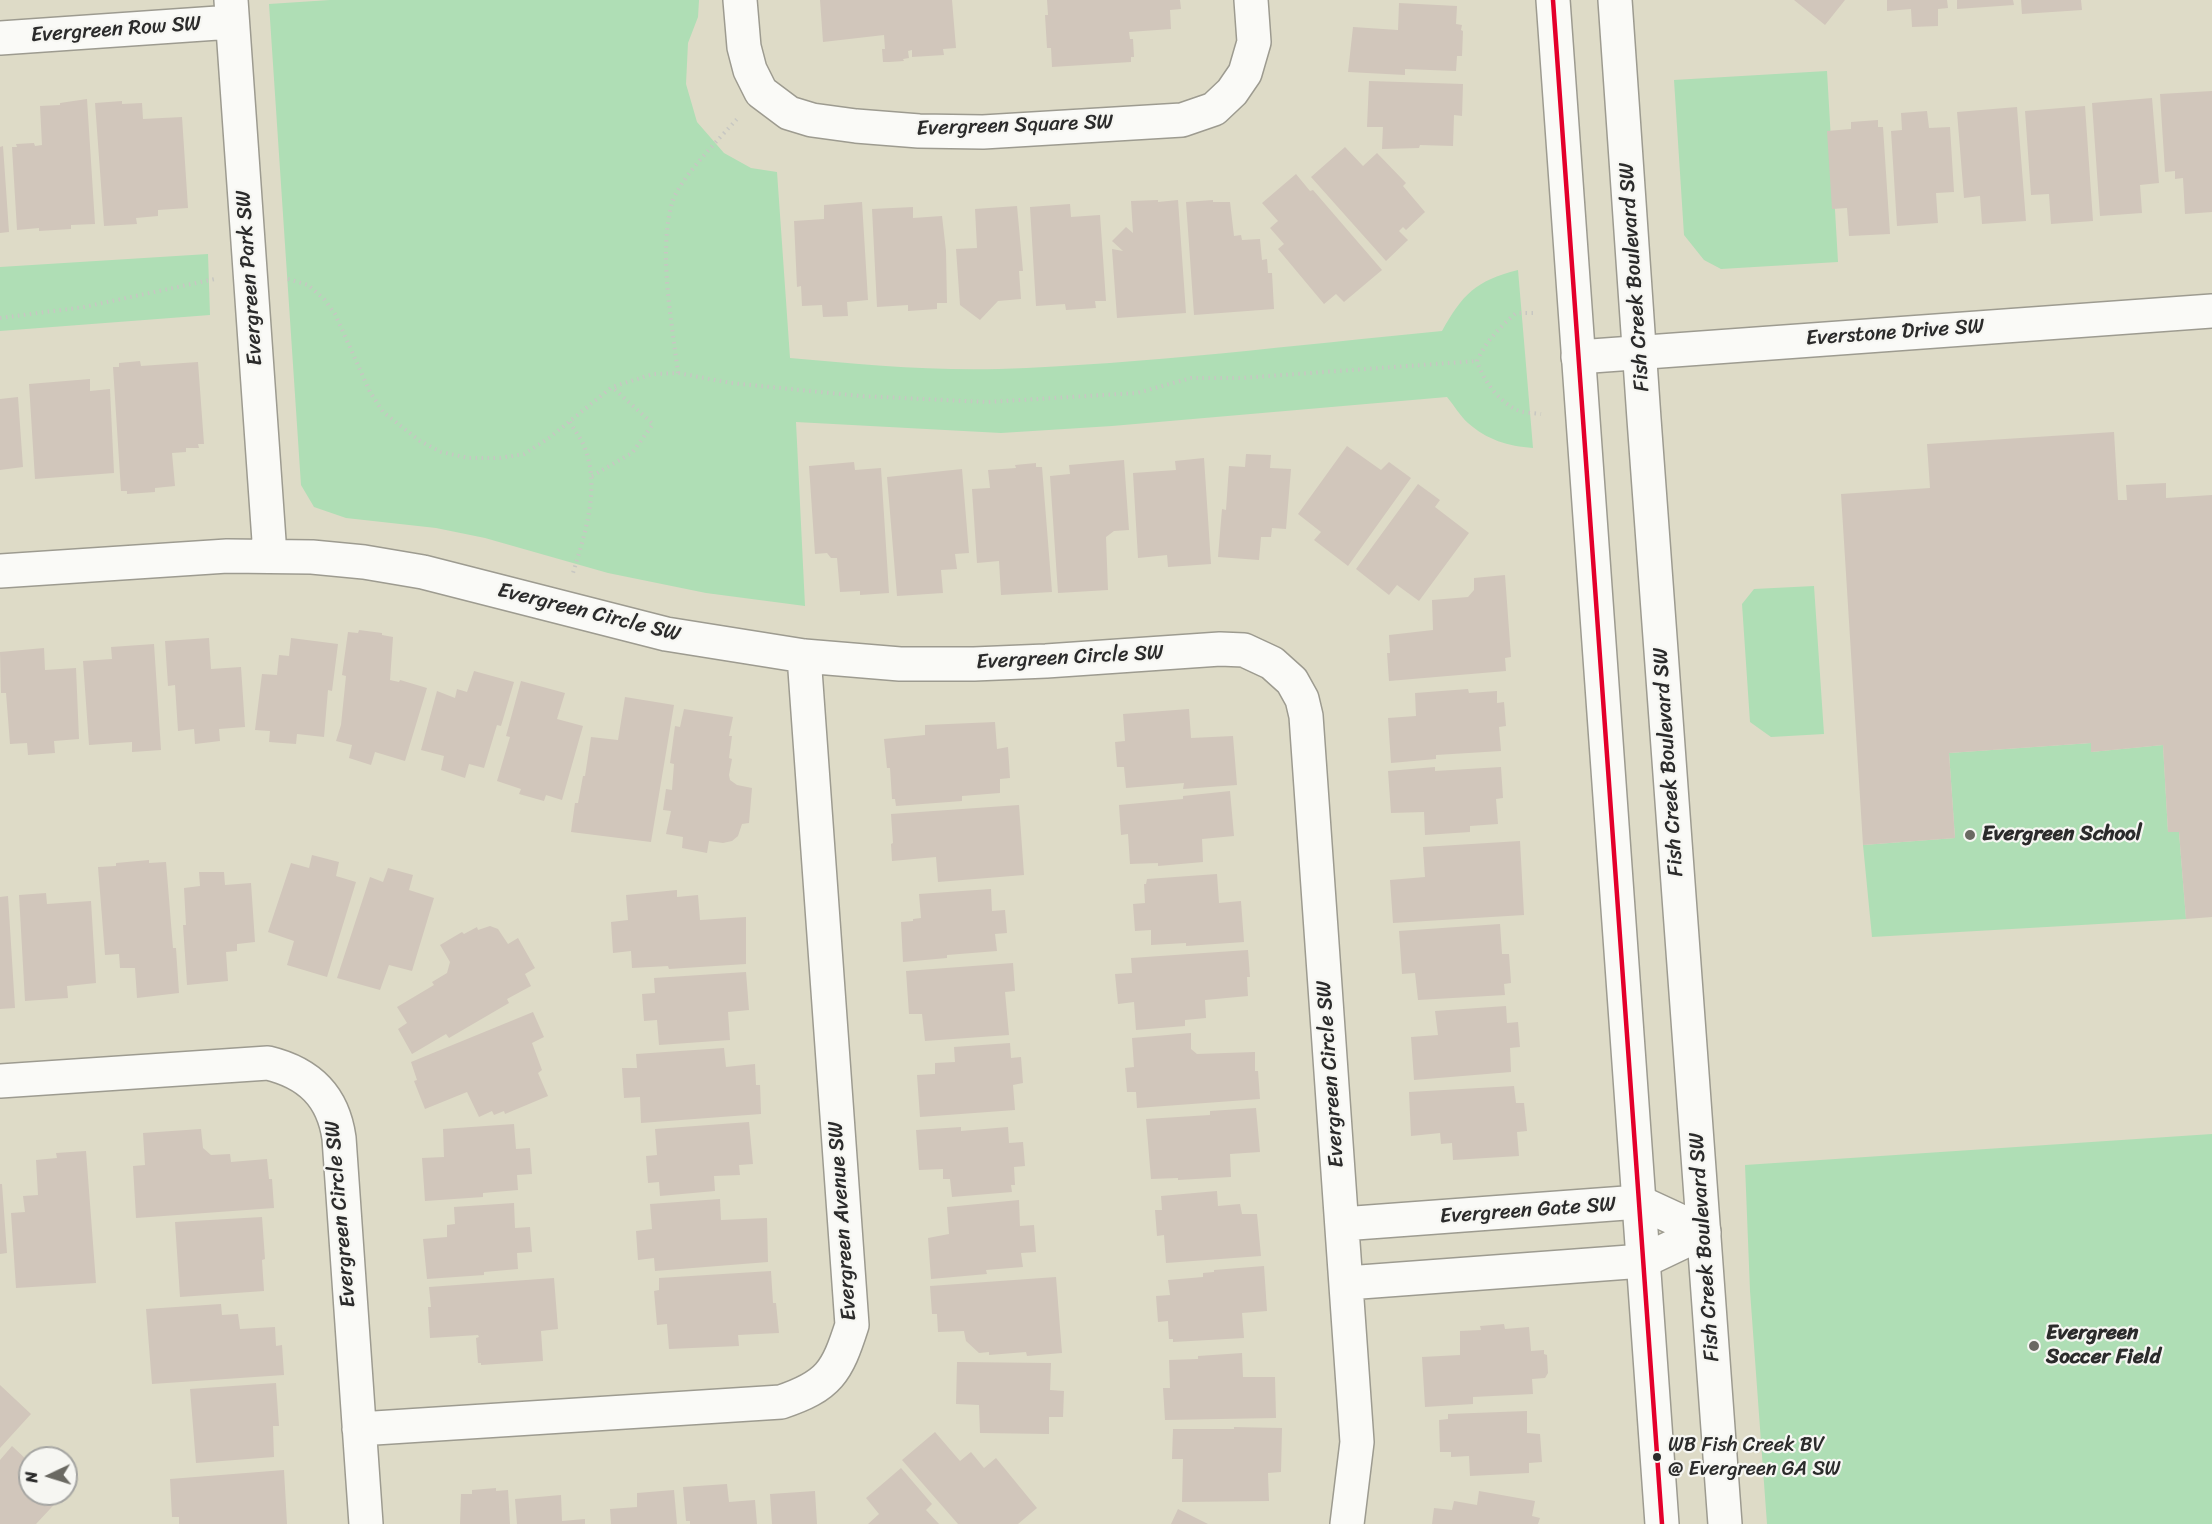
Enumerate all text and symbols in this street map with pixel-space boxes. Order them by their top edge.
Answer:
street label: Evergreen Row SW [30,11,202,49]
street label: Evergreen Square SW [916,110,1114,142]
street label: Fish Creek Boulevard SW [1614,162,1656,392]
street label: Evergreen Park SW [231,189,269,367]
street label: Everstone Drive SW [1805,314,1985,352]
street label: Evergreen Circle SW [495,578,683,648]
street label: Evergreen Circle SW [976,641,1164,675]
street label: Fish Creek Boulevard SW [1648,647,1690,877]
place label: Evergreen School [1982,822,2142,848]
marker: Evergreen School [1963,828,1977,842]
street label: Evergreen Circle SW [1312,980,1350,1168]
street label: Evergreen Circle SW [320,1119,362,1309]
street label: Evergreen Avenue SW [823,1120,863,1322]
street label: Fish Creek Boulevard SW [1684,1132,1726,1362]
street label: Evergreen Gate SW [1439,1192,1617,1230]
place label: Evergreen Soccer Field [2046,1321,2161,1371]
marker: Evergreen Soccer Field [2027,1339,2041,1353]
place label: WB Fish Creek BV @ Evergreen GA SW [1668,1434,1841,1481]
north arrow [18,1446,78,1506]
marker: WB Fish Creek BV @ Evergreen GA SW [1651,1451,1663,1463]
text: N [17,1471,46,1484]

